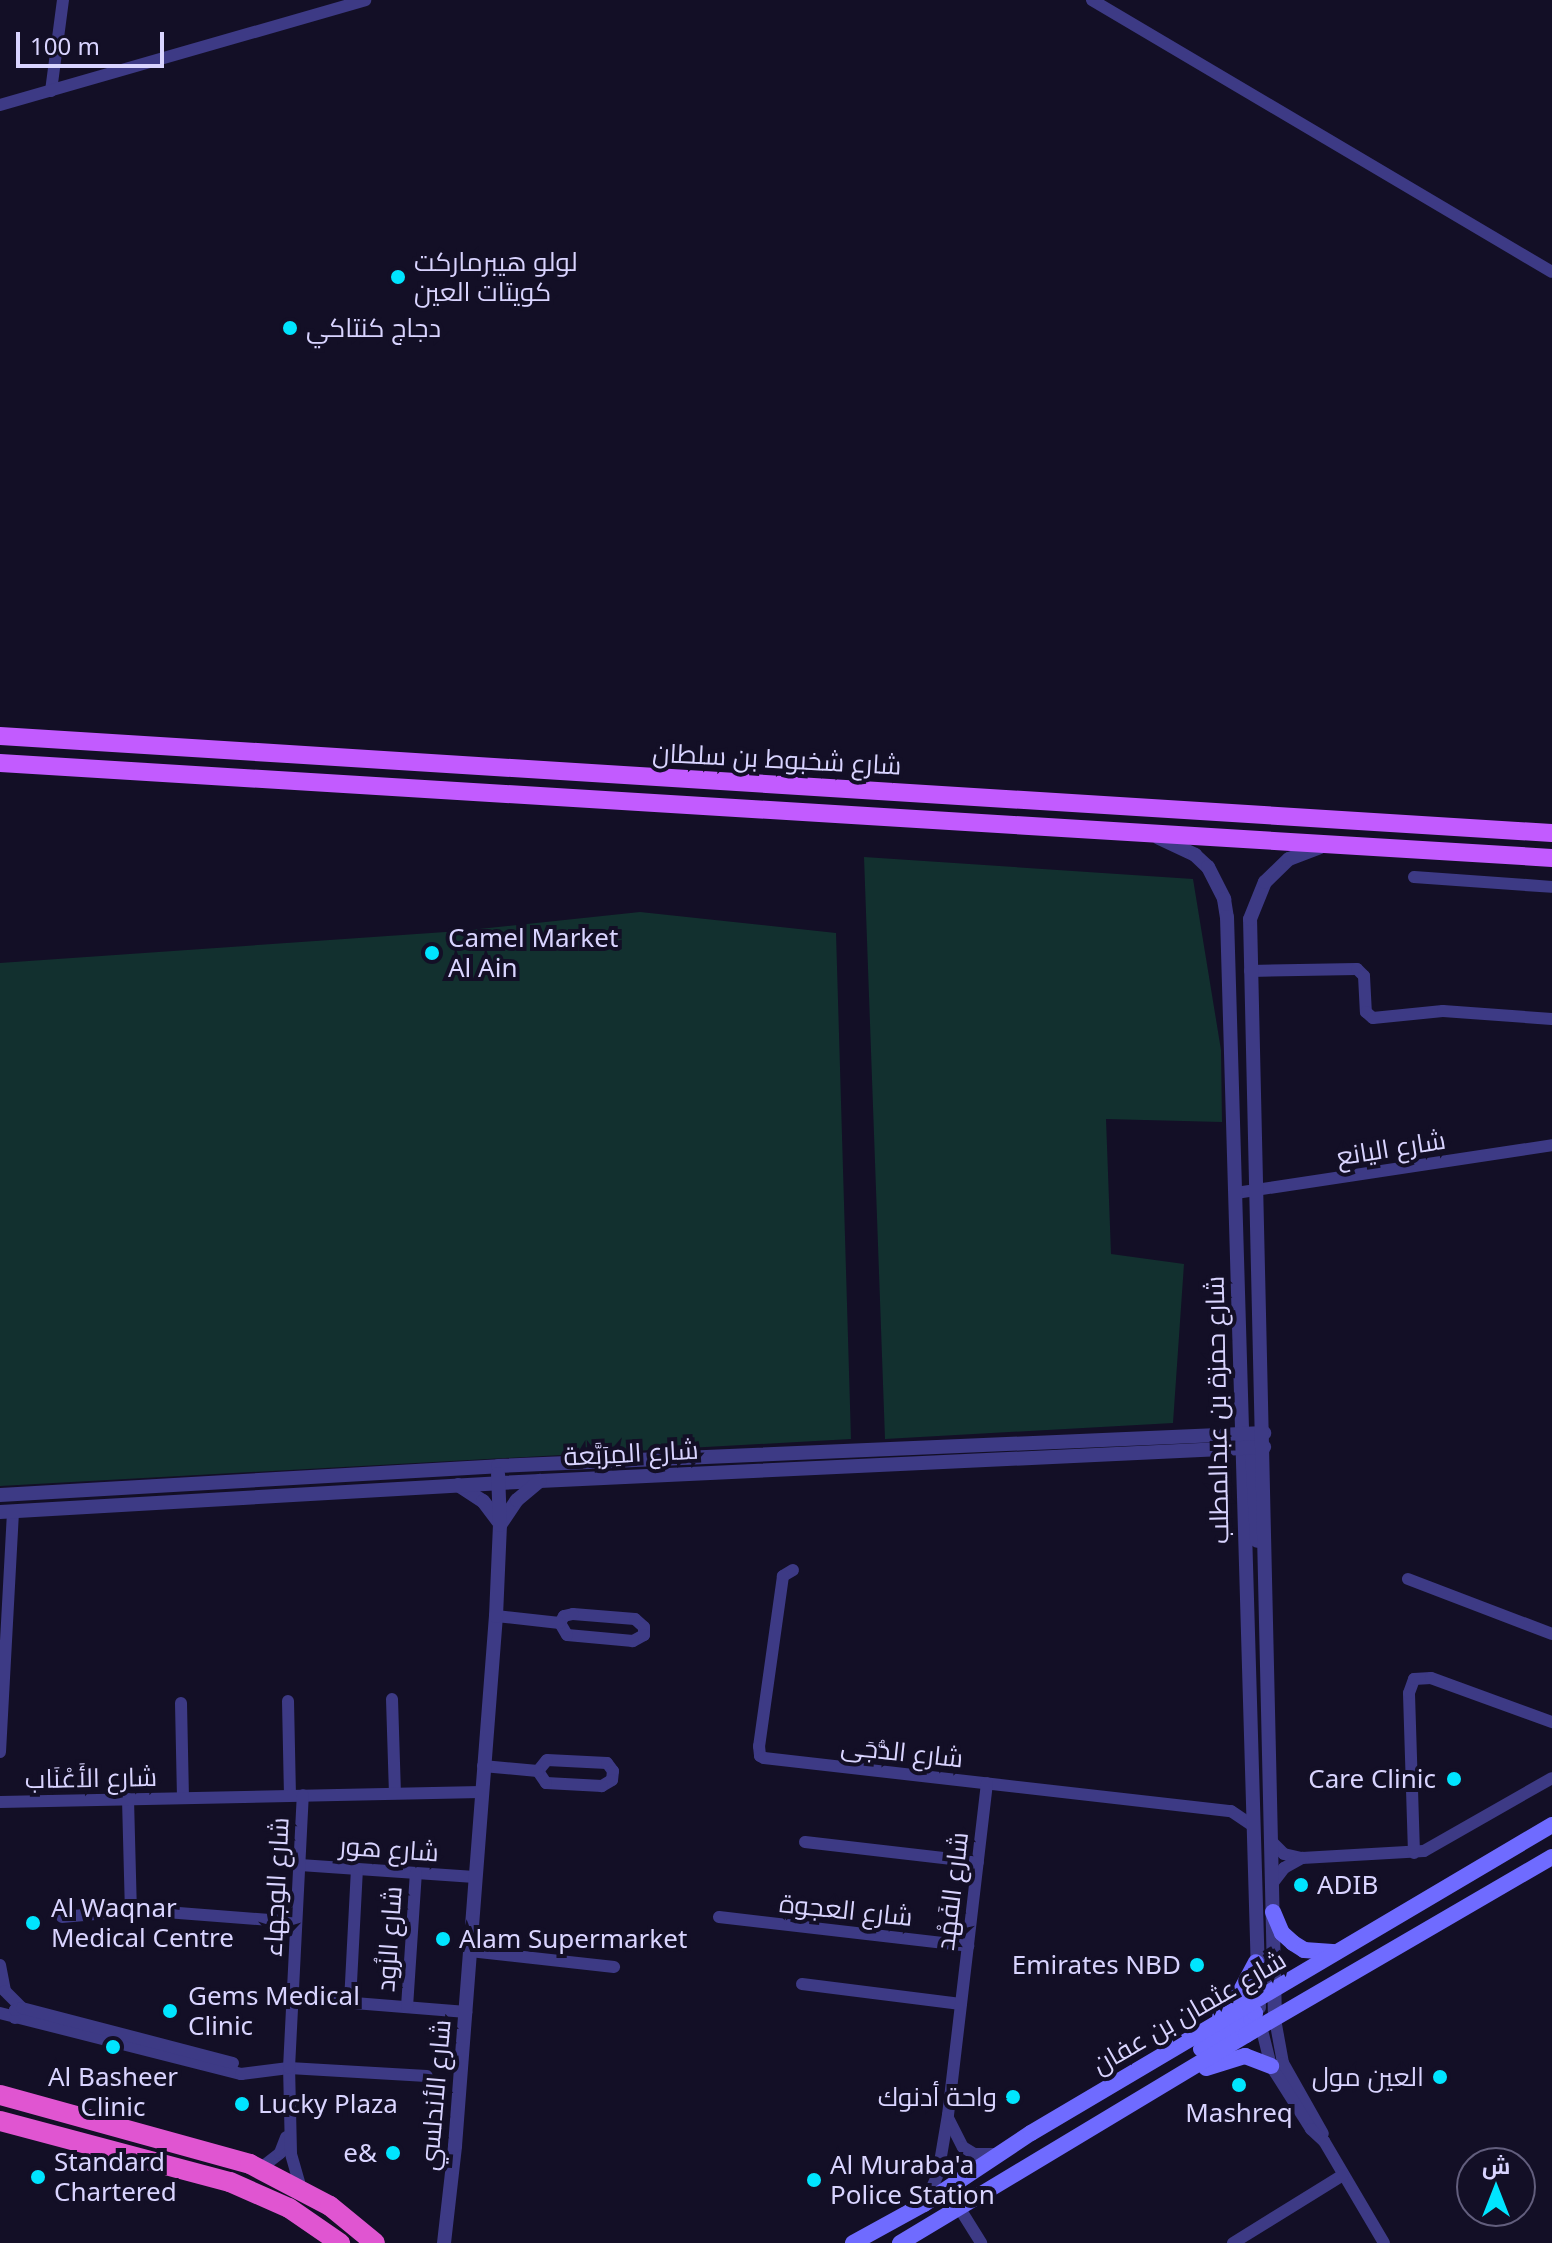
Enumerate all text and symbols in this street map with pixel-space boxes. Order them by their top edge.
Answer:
scale bar [20,16,168,66]
text: 100 m [30,29,100,62]
place label: لولو هيبرماركت كويتات العين [414,246,578,308]
marker: لولو هيبرماركت كويتات العين [389,268,407,286]
place label: دجاج كنتاكي [306,312,441,344]
marker: دجاج كنتاكي [281,319,299,337]
street label: شارع شخبوط بن سلطان [652,737,902,781]
place label: Camel Market Al Ain [448,922,618,984]
marker: Camel Market Al Ain [423,944,441,962]
street label: شارع اليانع [1334,1124,1448,1172]
street label: شارع حمزة بن عبدالمطلب [1199,1276,1235,1544]
street label: شارع المِرَبَّعة [563,1434,699,1472]
street label: شارع الدُّجَى [839,1730,965,1774]
street label: شارع الأَعْنَاب [25,1761,157,1795]
place label: Care Clinic [1308,1763,1436,1795]
marker: Care Clinic [1443,1768,1465,1790]
street label: شارع الوجهاء [257,1816,295,1958]
street label: شارع هور [338,1830,440,1868]
street label: شارع الفَهْد [929,1830,975,1952]
place label: ADIB [1317,1869,1378,1901]
marker: ADIB [1292,1876,1310,1894]
street label: شارع الزُود [370,1885,408,1993]
street label: شارع العجوة [778,1887,914,1933]
place label: Al Waqnar Medical Centre [51,1892,234,1954]
marker: Al Waqnar Medical Centre [22,1912,44,1934]
place label: Alam Supermarket [459,1923,687,1955]
marker: Alam Supermarket [434,1930,452,1948]
street label: شارع عثمان بن عفان [1087,1944,1291,2080]
place label: Emirates NBD [1012,1949,1181,1981]
marker: Emirates NBD [1188,1956,1206,1974]
place label: Gems Medical Clinic [188,1980,360,2042]
marker: Gems Medical Clinic [159,2000,181,2022]
street label: شارع الأندلسي [413,2018,457,2172]
marker: Al Basheer Clinic [102,2036,124,2058]
place label: Al Basheer Clinic [48,2061,178,2122]
place label: العين مول [1312,2061,1424,2093]
marker: العين مول [1431,2068,1449,2086]
marker: Mashreq [1230,2076,1248,2094]
place label: واحة أدنوك [878,2081,997,2113]
place label: Lucky Plaza [258,2088,398,2120]
marker: واحة أدنوك [1004,2088,1022,2106]
marker: Lucky Plaza [233,2095,251,2113]
place label: Mashreq [1185,2097,1293,2129]
place label: e& [343,2137,377,2169]
marker: e& [384,2144,402,2162]
place label: Standard Chartered [54,2146,177,2208]
north arrow [1456,2147,1536,2227]
place label: Al Muraba'a Police Station [830,2149,995,2210]
text: ش [1482,2150,1510,2180]
marker: Standard Chartered [29,2168,47,2186]
marker: Al Muraba'a Police Station [805,2171,823,2189]

